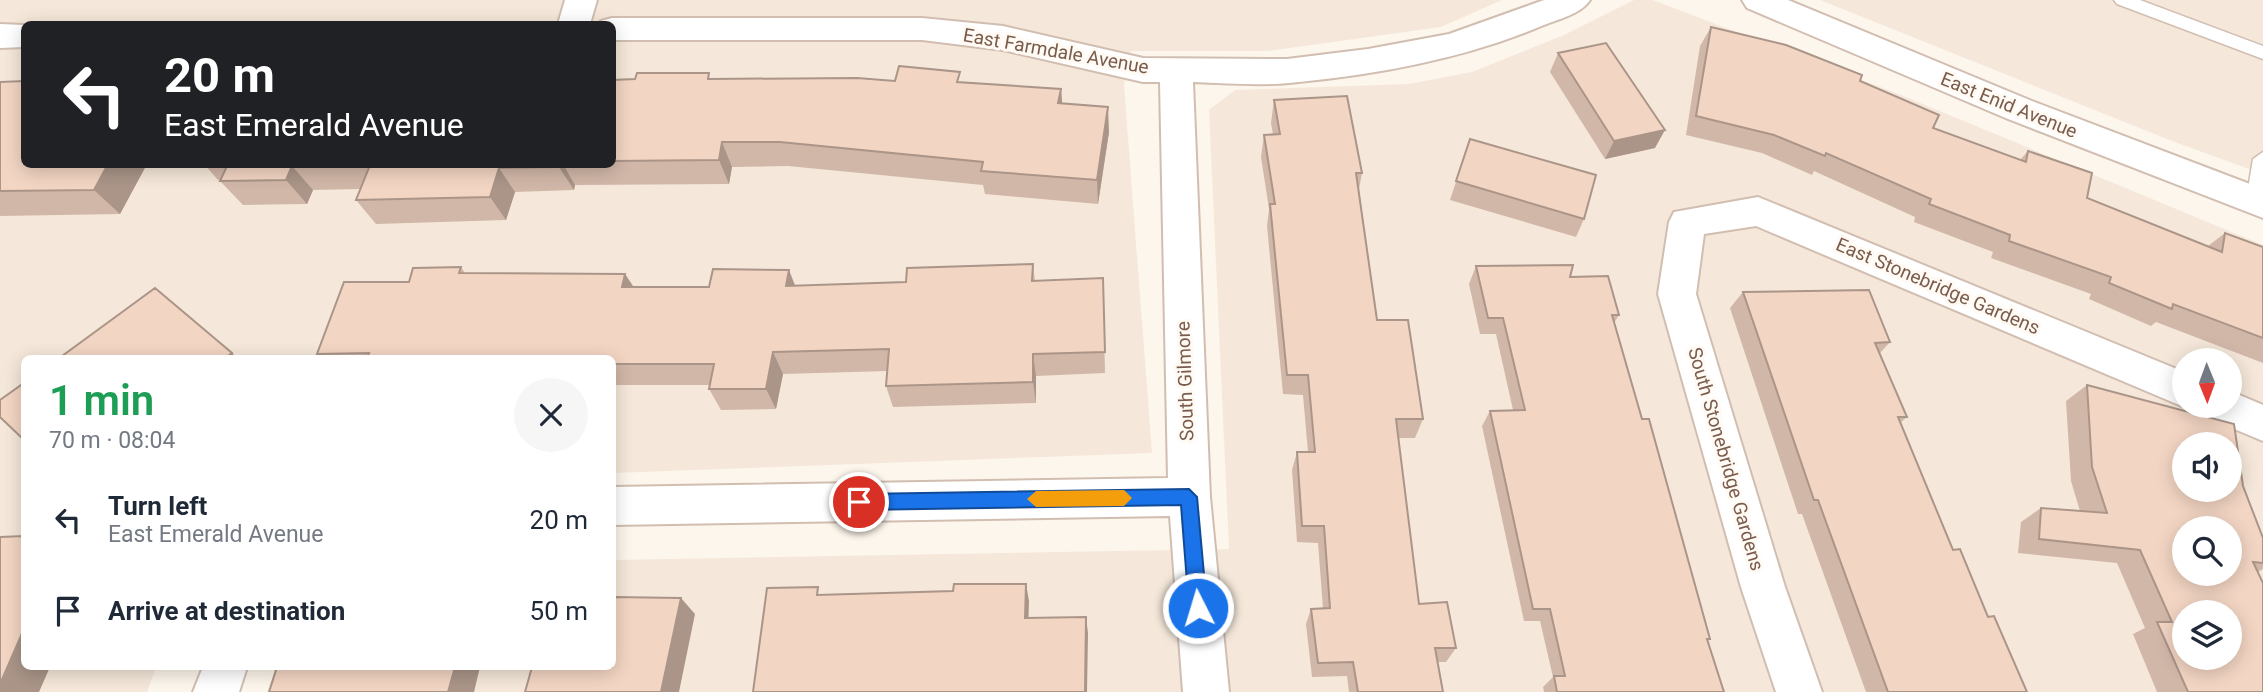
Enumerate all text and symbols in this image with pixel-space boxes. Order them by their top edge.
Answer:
street label: East Farmdale Avenue [961,23,1151,79]
text: 20 m [164,47,275,104]
icon: left [49,49,140,140]
street label: East Enid Avenue [1937,67,2081,143]
text: East Emerald Avenue [164,106,464,144]
street label: East Stonebridge Gardens [1833,233,2043,339]
street label: South Gilmore [1171,321,1199,441]
street label: South Stonebridge Gardens [1683,345,1769,573]
north arrow [2172,348,2242,418]
map controls [2172,348,2242,670]
text: 1 min [49,376,154,425]
button: close [514,378,588,452]
text: 70 m · 08:04 [49,427,175,454]
button: sound [2172,432,2242,502]
pin [829,472,889,532]
icon: arrive [840,483,878,521]
text: Turn left [108,491,207,521]
icon: left [49,501,87,539]
text: 20 m [530,505,588,535]
button: search [2172,516,2242,586]
text: East Emerald Avenue [108,521,323,548]
position arrow [1161,571,1235,645]
icon: arrive [49,592,87,630]
text: Arrive at destination [108,596,345,626]
text: 50 m [530,596,588,626]
button: layers [2172,600,2242,670]

